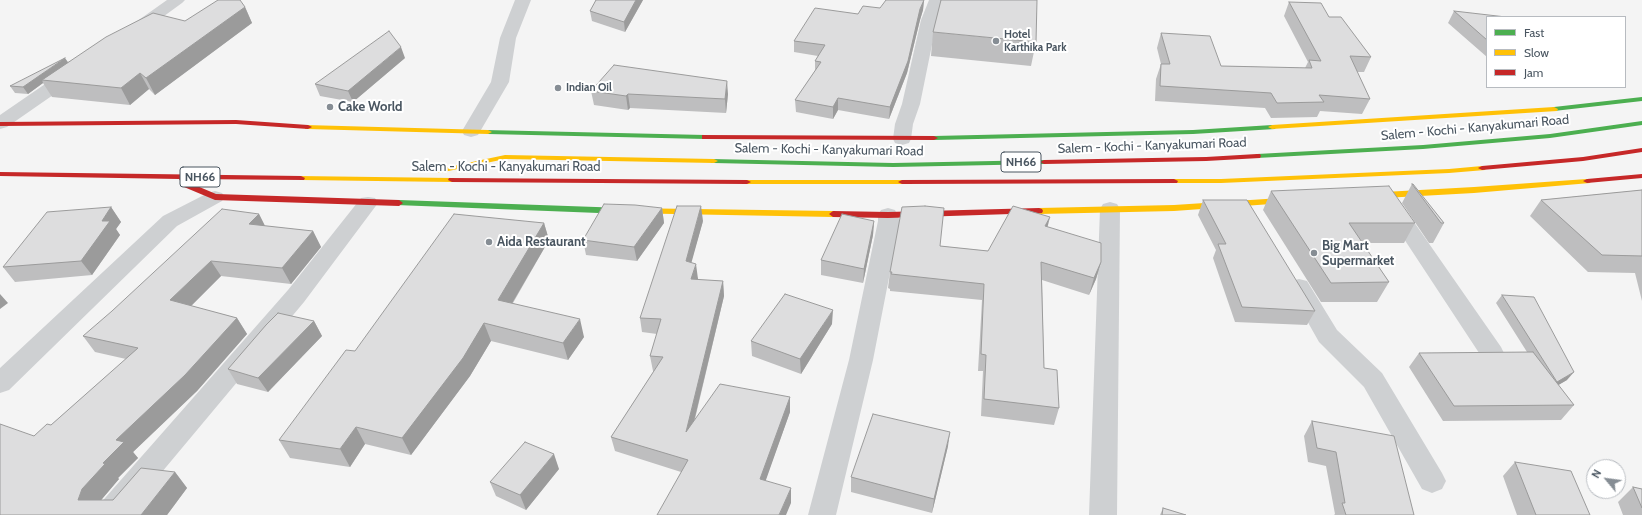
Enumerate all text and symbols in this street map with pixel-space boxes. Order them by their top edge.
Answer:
legend [1486,16,1626,88]
text: Fast [1524,25,1544,40]
place label: Hotel Karthika Park [1004,28,1067,54]
marker: Hotel Karthika Park [991,36,1001,46]
text: Slow [1524,45,1549,60]
text: Jam [1524,65,1543,80]
place label: Indian Oil [566,81,612,95]
marker: Indian Oil [553,83,563,93]
place label: Cake World [338,99,403,115]
marker: Cake World [325,102,335,112]
street label: Salem - Kochi - Kanyakumari Road [1380,112,1570,144]
street label: Salem - Kochi - Kanyakumari Road [1057,135,1247,157]
street label: Salem - Kochi - Kanyakumari Road [734,141,924,159]
road number: NH66 [1001,152,1041,172]
street label: Salem - Kochi - Kanyakumari Road [411,159,601,175]
road number: NH66 [180,167,220,187]
place label: Aida Restaurant [497,234,585,250]
marker: Aida Restaurant [484,237,494,247]
place label: Big Mart Supermarket [1322,238,1394,269]
marker: Big Mart Supermarket [1309,248,1319,258]
north arrow [1586,459,1626,499]
text: N [1588,467,1604,480]

